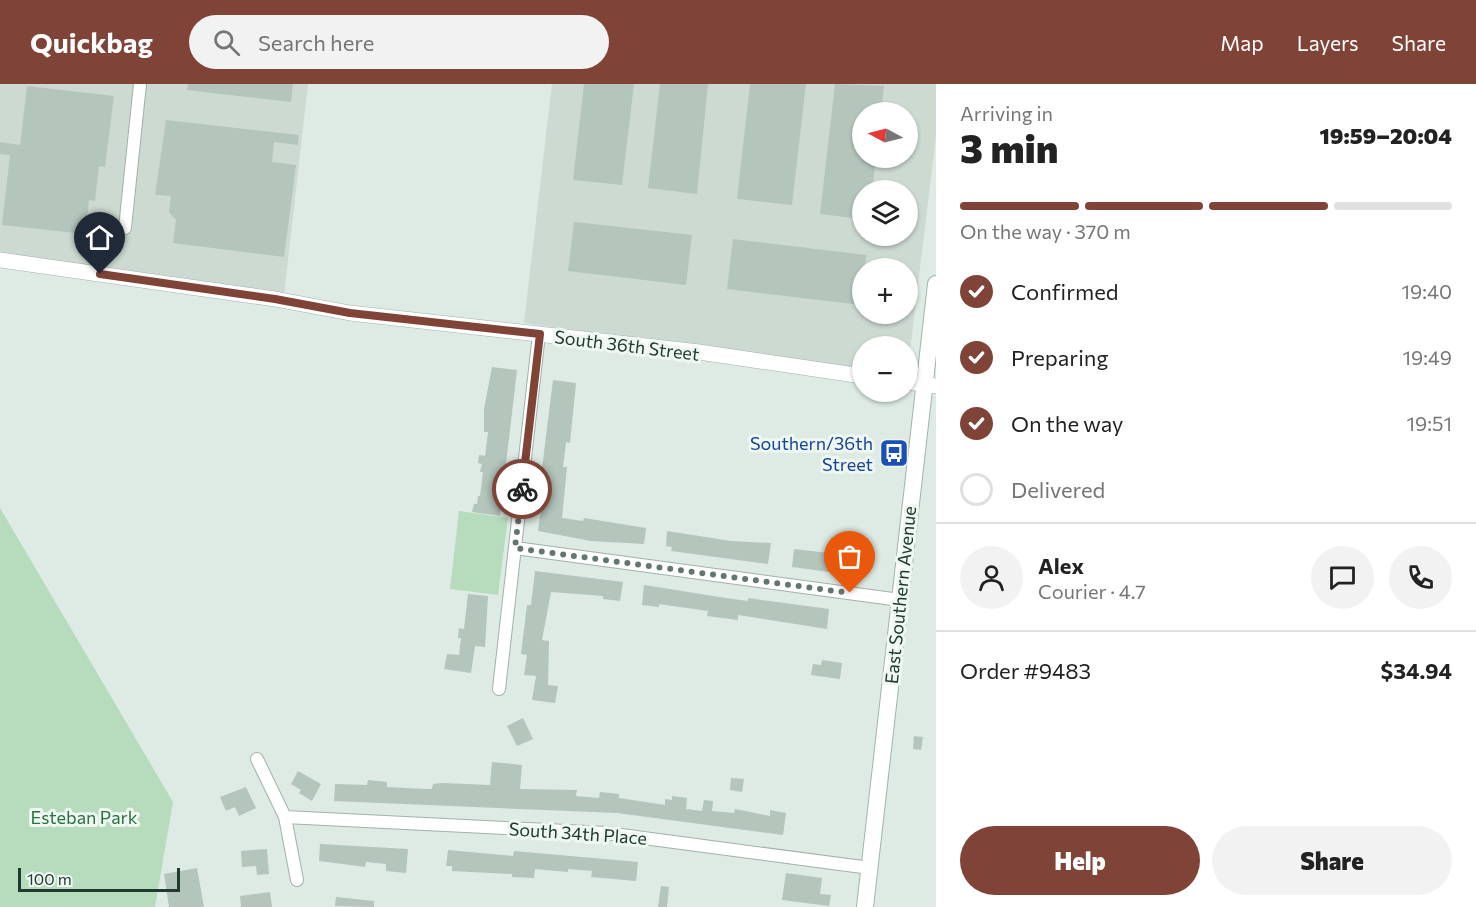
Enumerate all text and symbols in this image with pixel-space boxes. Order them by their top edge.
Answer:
search box [189,15,609,69]
text: Quickbag [30,25,153,59]
icon: search [210,26,243,59]
text: Search here [258,29,374,56]
text: Map [1220,30,1264,55]
text: Layers [1297,30,1359,55]
text: Share [1392,30,1446,55]
text: Arriving in [960,101,1053,125]
north arrow [852,102,918,168]
map controls [852,102,918,402]
text: 19:59–20:04 [1320,122,1452,149]
text: 3 min [960,123,1058,171]
button: layers [852,180,918,246]
pin [74,212,125,274]
text: On the way · 370 m [960,219,1131,243]
icon: home [83,221,116,254]
button: + [852,258,918,324]
icon: check [960,275,993,308]
text: Confirmed [1011,278,1118,305]
text: 19:40 [1402,279,1452,303]
street label: South 36th Street [553,325,701,365]
button: − [852,336,918,402]
icon: check [960,341,993,374]
text: Preparing [1011,344,1108,371]
text: 19:49 [1402,345,1452,369]
icon: check [960,407,993,440]
text: On the way [1011,410,1123,437]
text: 19:51 [1407,411,1452,435]
place label: Southern/36th Street [750,432,873,475]
bus stop icon: Southern/36th Street [878,437,910,469]
courier [492,459,552,519]
icon: bike [506,473,539,506]
text: Delivered [1011,476,1105,503]
street label: East Southern Avenue [880,505,920,685]
pin [824,531,875,593]
icon: bag [833,540,866,573]
button: person [960,546,1023,609]
button: chat [1311,546,1374,609]
button: phone [1389,546,1452,609]
text: Alex [1038,552,1084,579]
text: Courier · 4.7 [1038,579,1146,603]
text: Order #9483 [960,657,1091,684]
text: $34.94 [1381,657,1452,684]
park label: Esteban Park [31,806,138,828]
street label: South 34th Place [508,817,648,849]
button: Help [960,826,1200,895]
button: Share [1212,826,1452,895]
scale bar [18,865,180,892]
text: 100 m [27,869,72,888]

